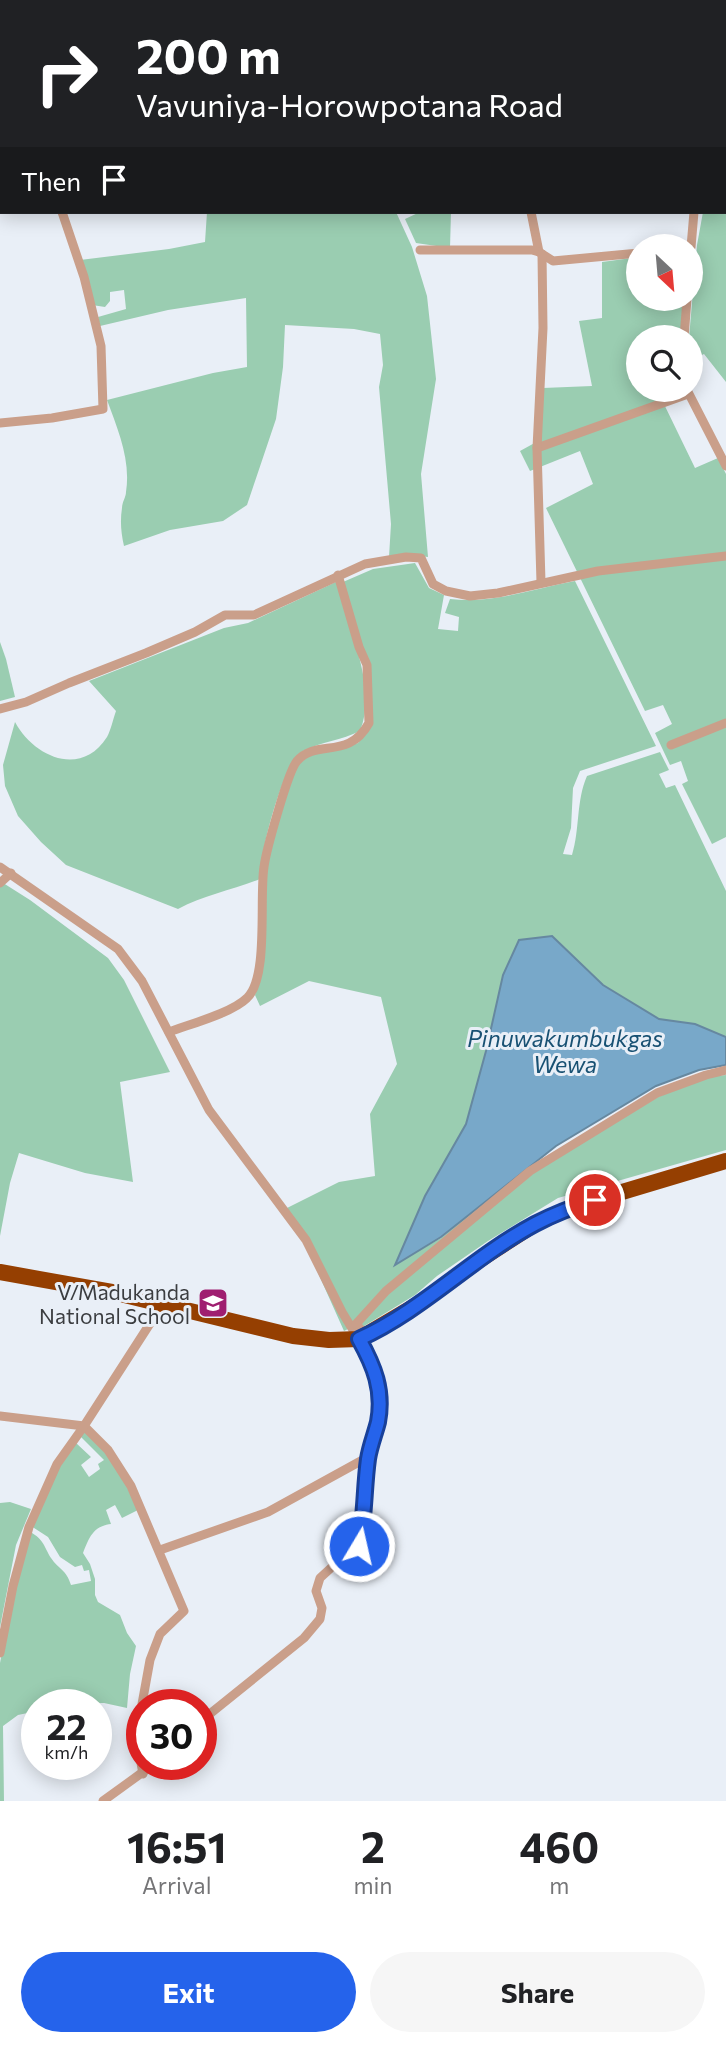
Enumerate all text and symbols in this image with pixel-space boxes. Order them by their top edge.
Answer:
text: 200 m [136,24,281,84]
icon: right [21,28,112,119]
text: Vavuniya-Horowpotana Road [136,84,563,124]
icon: arrive [95,161,133,199]
text: Then [21,165,81,196]
north arrow [626,234,704,312]
map controls [626,234,703,402]
button: search [626,325,703,402]
water label: Pinuwakumbukgas Wewa [467,1024,663,1078]
pin [565,1170,625,1230]
icon: arrive [576,1181,614,1219]
place label: V/Madukanda National School [39,1279,190,1328]
school or university icon: V/Madukanda National School [196,1286,230,1320]
position arrow [322,1509,396,1583]
speed limit sign: 30 [126,1689,217,1780]
text: 22 [47,1704,86,1747]
text: km/h [45,1741,88,1763]
text: 16:51 [127,1820,226,1872]
text: 2 [361,1820,385,1872]
text: 460 [519,1820,599,1872]
text: Arrival [142,1871,211,1899]
text: min [353,1871,393,1899]
text: m [549,1871,569,1899]
button: Exit [21,1952,356,2032]
button: Share [370,1952,705,2032]

